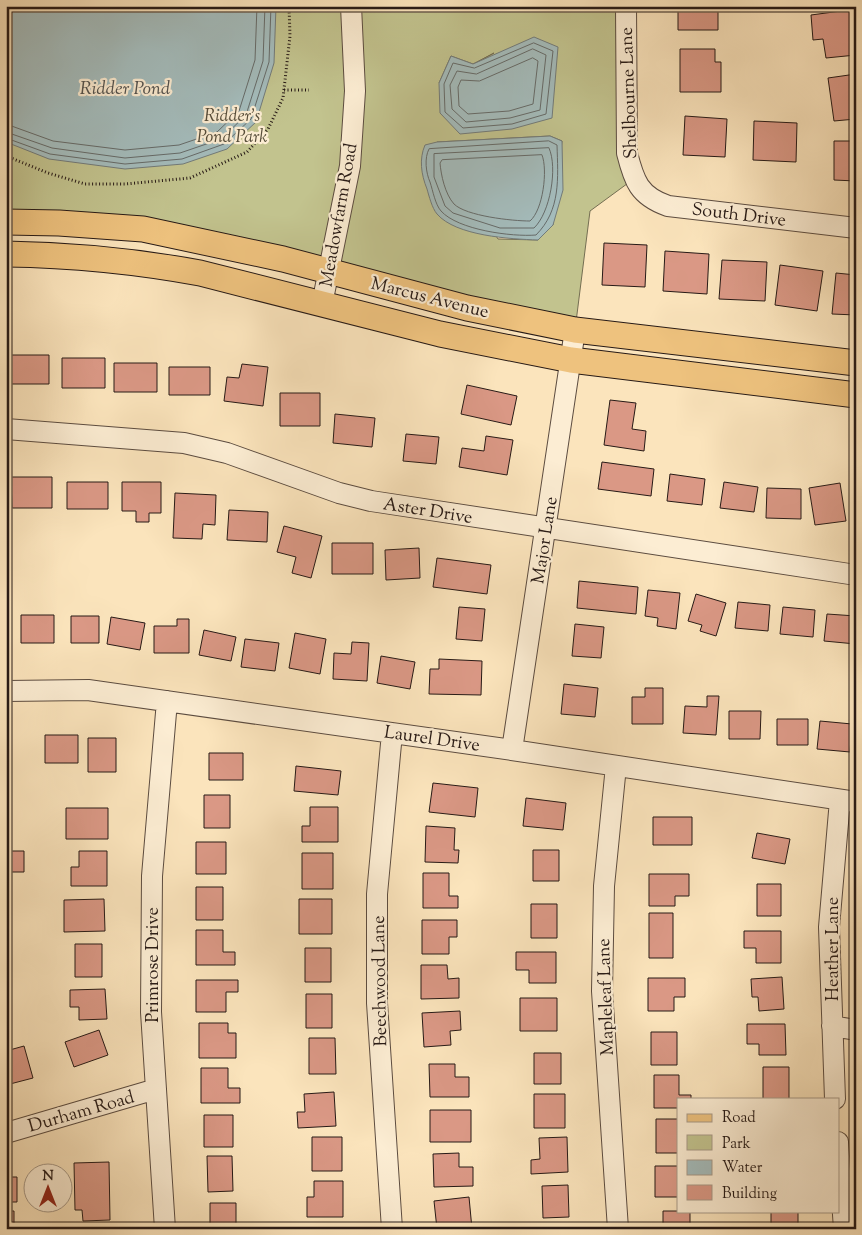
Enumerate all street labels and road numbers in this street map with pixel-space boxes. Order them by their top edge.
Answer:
street label: Shelbourne Lane [615,26,645,159]
street label: Meadowfarm Road [315,141,365,289]
street label: South Drive [690,197,787,235]
street label: Marcus Avenue [368,272,491,326]
street label: Aster Drive [381,492,474,532]
street label: Major Lane [526,495,566,586]
street label: Laurel Drive [382,720,481,760]
street label: Heather Lane [821,897,847,1001]
street label: Primrose Drive [141,907,167,1023]
street label: Beechwood Lane [367,915,395,1047]
street label: Mapleleaf Lane [592,938,622,1056]
street label: Durham Road [25,1085,138,1140]

